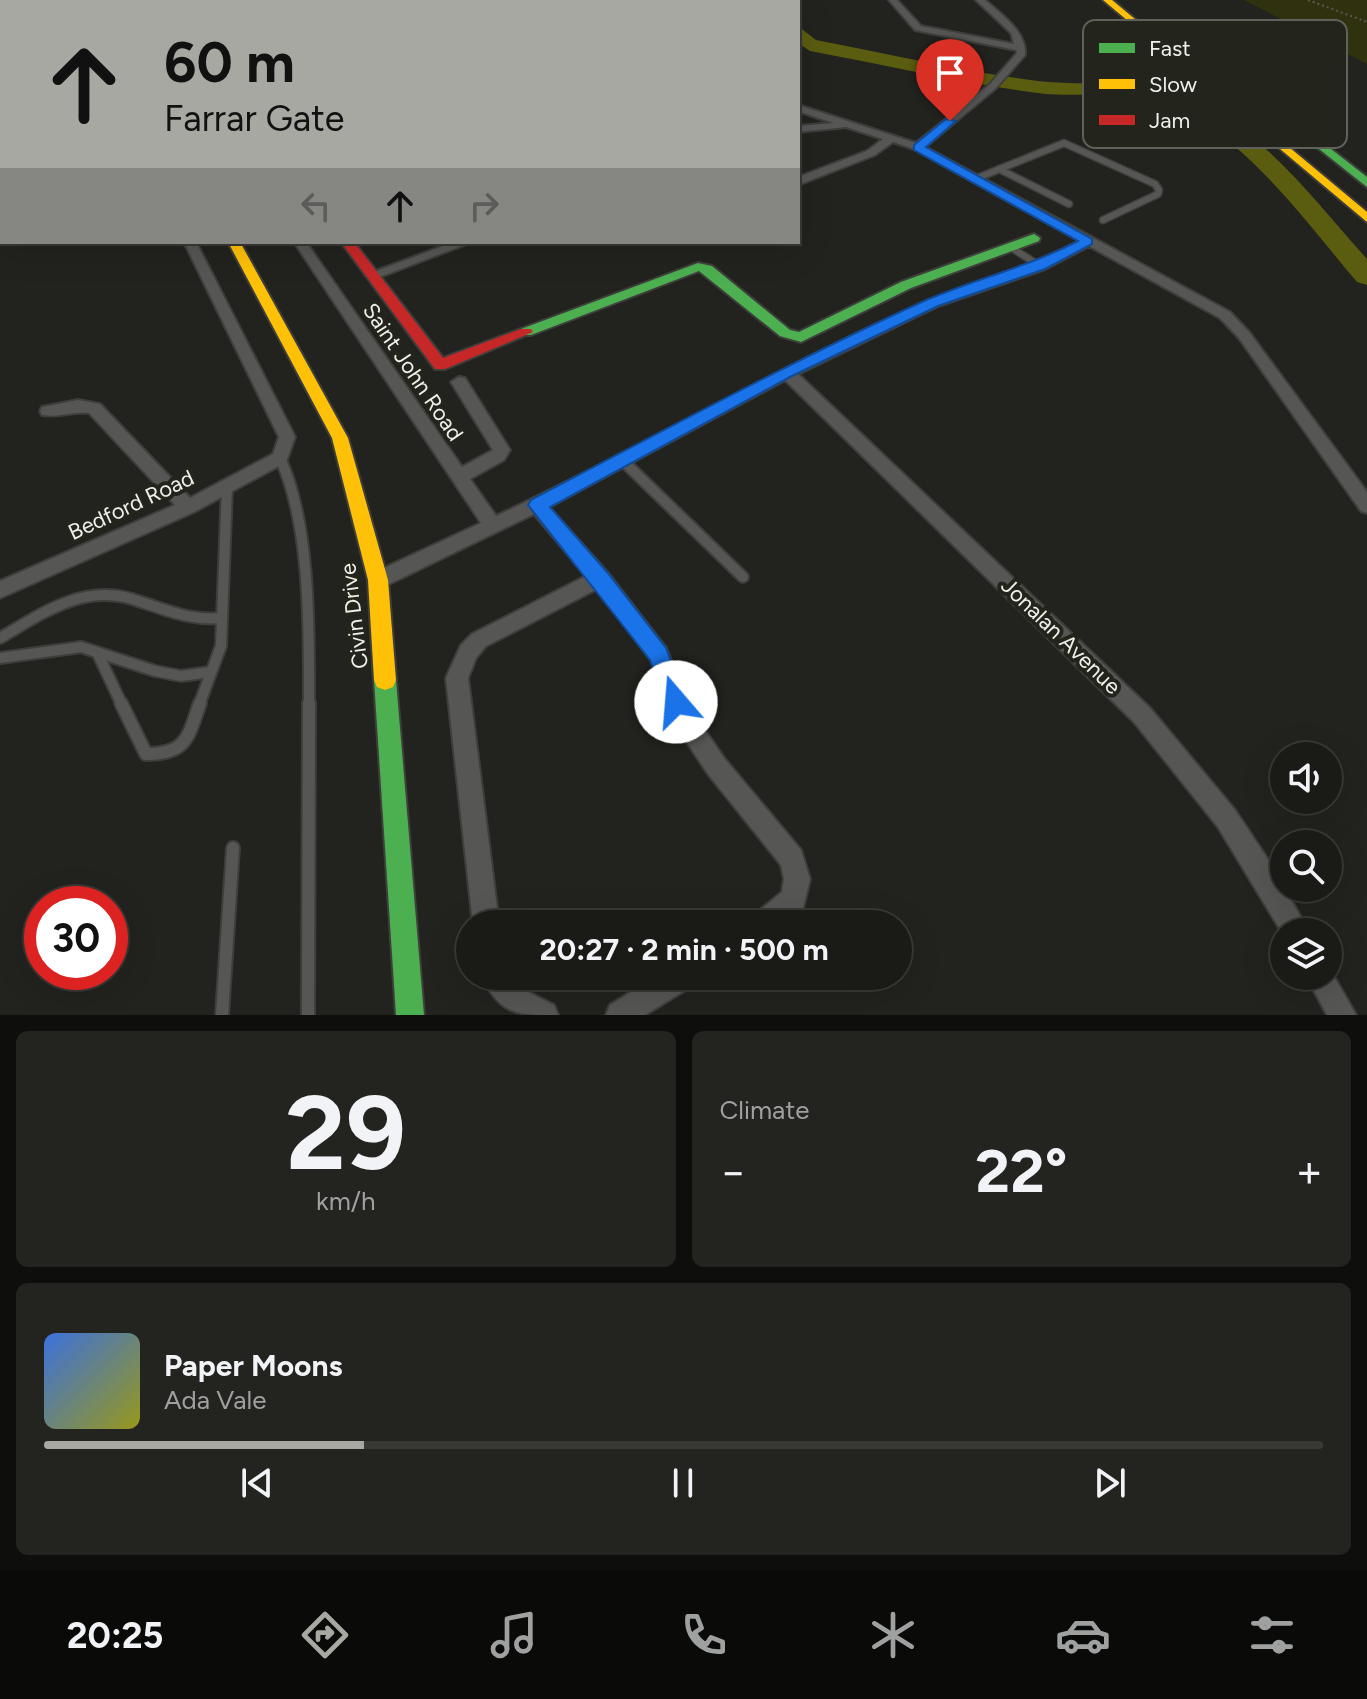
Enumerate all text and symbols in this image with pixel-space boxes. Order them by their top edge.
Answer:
legend [1083,20,1347,148]
text: 60 m [164,29,295,96]
icon: ahead [32,32,136,136]
text: Fast [1149,35,1191,62]
pin [916,39,984,121]
icon: arrive [928,51,972,95]
text: Slow [1149,71,1198,98]
text: Farrar Gate [164,97,344,140]
text: Jam [1149,107,1190,134]
icon: left [294,184,338,228]
icon: ahead [378,184,422,228]
icon: right [462,184,506,228]
street label: Saint John Road [357,298,469,446]
street label: Bedford Road [64,464,198,546]
street label: Civin Drive [334,562,374,670]
street label: Jonalan Avenue [996,572,1126,700]
position arrow [634,660,718,744]
map controls [1270,742,1342,990]
button: sound [1270,742,1342,814]
button: search [1270,830,1342,902]
speed limit sign: 30 [24,886,128,990]
button: layers [1270,918,1342,990]
text: 20:27 · 2 min · 500 m [539,931,829,968]
text: 29 [285,1070,406,1195]
text: Climate [720,1094,809,1126]
text: 22° [975,1135,1067,1207]
text: − [720,1145,747,1198]
text: + [1296,1145,1323,1198]
text: km/h [316,1185,375,1217]
text: Paper Moons [164,1347,343,1384]
text: Ada Vale [164,1384,267,1416]
icon: previous [235,1461,279,1505]
icon: pause [661,1461,705,1505]
icon: next [1088,1461,1132,1505]
icon: directions [297,1607,353,1663]
icon: music [486,1607,542,1663]
icon: phone [676,1607,732,1663]
icon: climate [865,1607,921,1663]
icon: car [1055,1607,1111,1663]
icon: filters [1244,1607,1300,1663]
text: 20:25 [67,1614,164,1657]

